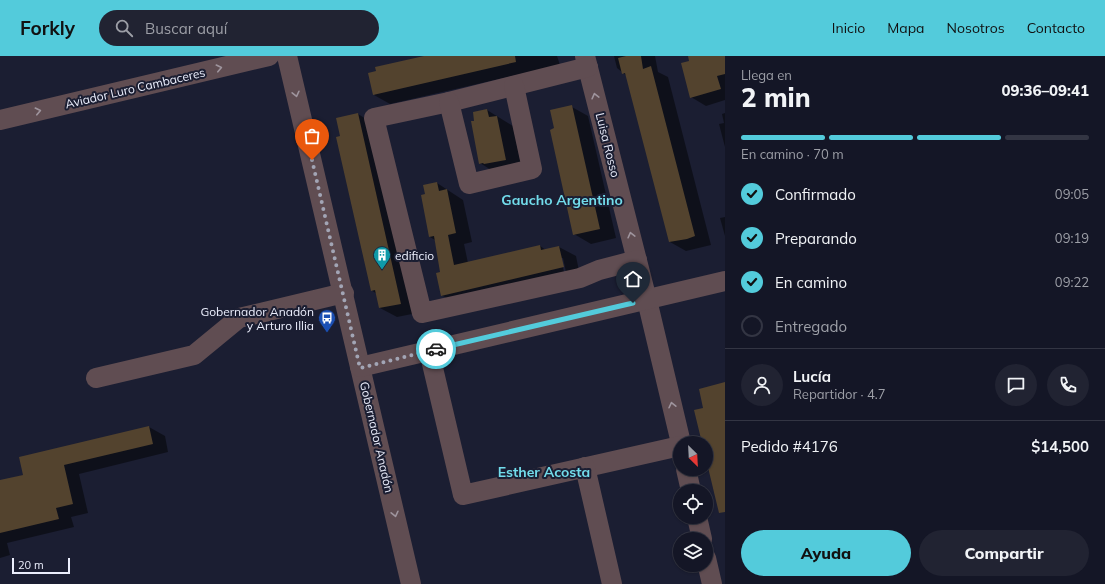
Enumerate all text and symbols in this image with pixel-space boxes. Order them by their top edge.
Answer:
search box [99,10,379,46]
text: Forkly [20,16,75,40]
icon: search [113,17,135,39]
text: Buscar aquí [145,19,227,38]
text: Inicio [832,19,865,37]
text: Mapa [887,19,925,37]
text: Nosotros [947,19,1005,37]
text: Contacto [1027,19,1085,37]
one-way arrow [215,64,222,73]
street label: Aviador Luro Cambaceres [63,65,207,111]
text: Llega en [741,67,792,83]
text: 2 min [741,81,811,114]
text: 09:36–09:41 [1002,81,1089,100]
one-way arrow [292,91,300,97]
one-way arrow [591,92,600,99]
one-way arrow [35,108,41,116]
street label: Luisa Rosso [593,111,623,179]
pin [295,119,329,160]
icon: bag [301,125,323,147]
text: En camino · 70 m [741,146,844,162]
icon: check [741,183,763,205]
text: Confirmado [775,185,856,204]
text: 09:05 [1055,186,1089,202]
district label: Gaucho Argentino [501,191,623,209]
icon: check [741,227,763,249]
text: Preparando [775,229,857,248]
text: 09:19 [1055,230,1089,246]
one-way arrow [627,232,635,238]
building icon: edificio [372,245,392,270]
place label: edificio [395,248,434,263]
pin [616,262,650,303]
icon: home [622,268,644,290]
icon: check [741,271,763,293]
text: En camino [775,273,847,292]
text: 09:22 [1055,274,1089,290]
place label: Gobernador Anadón y Arturo Illia [200,304,314,333]
bus stop icon: Gobernador Anadón y Arturo Illia [317,308,337,333]
text: Entregado [775,317,847,336]
courier [416,329,456,369]
icon: car [425,338,447,360]
button: person [741,364,783,406]
button: chat [995,364,1037,406]
button: phone [1047,364,1089,406]
text: Lucía [793,367,831,386]
street label: Gobernador Anadón [357,380,397,494]
text: Repartidor · 4.7 [793,386,886,402]
one-way arrow [668,402,676,408]
north arrow [673,436,713,476]
map controls [673,436,713,572]
text: Pedido #4176 [741,437,838,456]
text: $14,500 [1031,437,1089,456]
district label: Esther Acosta [498,463,590,481]
button: locate [673,484,713,524]
one-way arrow [390,511,399,518]
button: Ayuda [741,530,911,576]
button: Compartir [919,530,1089,576]
button: layers [673,532,713,572]
scale bar [12,556,70,575]
text: 20 m [18,558,44,572]

